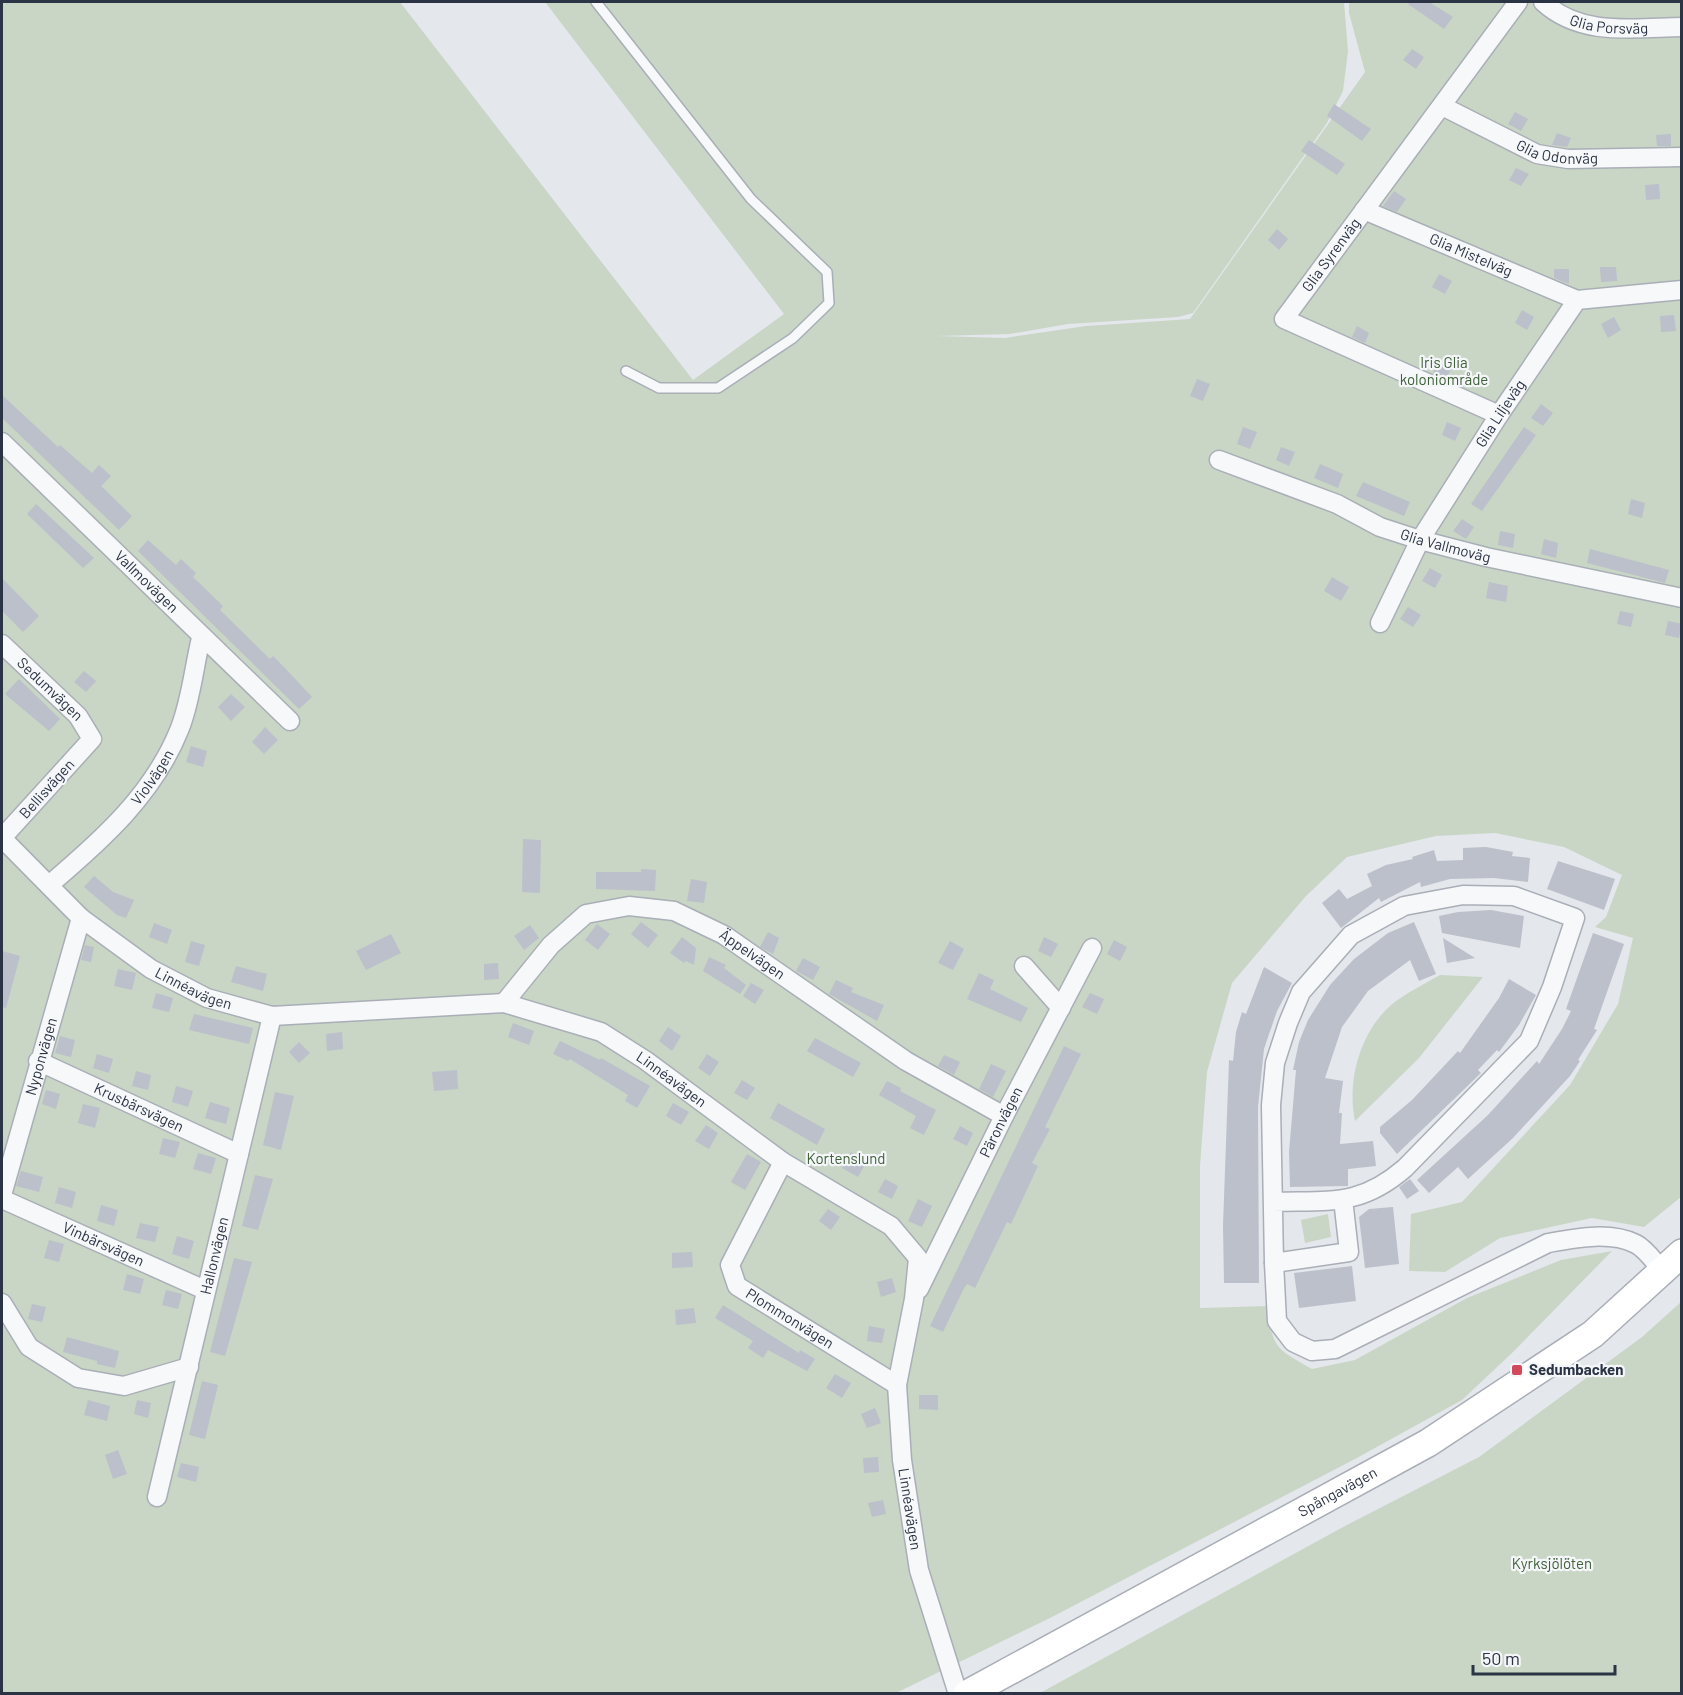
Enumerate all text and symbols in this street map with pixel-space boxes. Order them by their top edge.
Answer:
street label: Glia Porsväg [1568,10,1648,37]
street label: Glia Odonväg [1514,135,1598,167]
street label: Glia Syrenväg [1297,214,1363,295]
street label: Glia Mistelväg [1427,229,1515,280]
park label: Iris Glia koloniområde [1400,353,1488,388]
street label: Glia Liljeväg [1471,376,1528,450]
street label: Glia Vallmoväg [1398,524,1492,566]
street label: Vallmovägen [111,546,183,616]
street label: Sedumvägen [14,653,87,724]
street label: Violvägen [127,746,177,808]
street label: Bellisvägen [15,755,78,822]
street label: Äppelvägen [716,925,789,983]
street label: Linnéavägen [152,963,234,1012]
street label: Nyponvägen [21,1015,60,1097]
street label: Linnéavägen [633,1047,710,1110]
street label: Krusbärsvägen [91,1078,187,1135]
street label: Päronvägen [975,1083,1026,1160]
park label: Kortenslund [807,1149,885,1167]
street label: Hallonvägen [196,1215,232,1296]
street label: Vinbärsvägen [60,1217,147,1270]
street label: Plommonvägen [743,1284,838,1352]
place label: Sedumbacken [1529,1360,1623,1378]
marker: Sedumbacken [1510,1363,1524,1377]
street label: Spångavägen [1295,1463,1380,1520]
street label: Linnéavägen [895,1467,926,1551]
park label: Kyrksjölöten [1512,1554,1592,1572]
scale bar [1473,1638,1616,1676]
text: 50 m [1482,1647,1520,1669]

